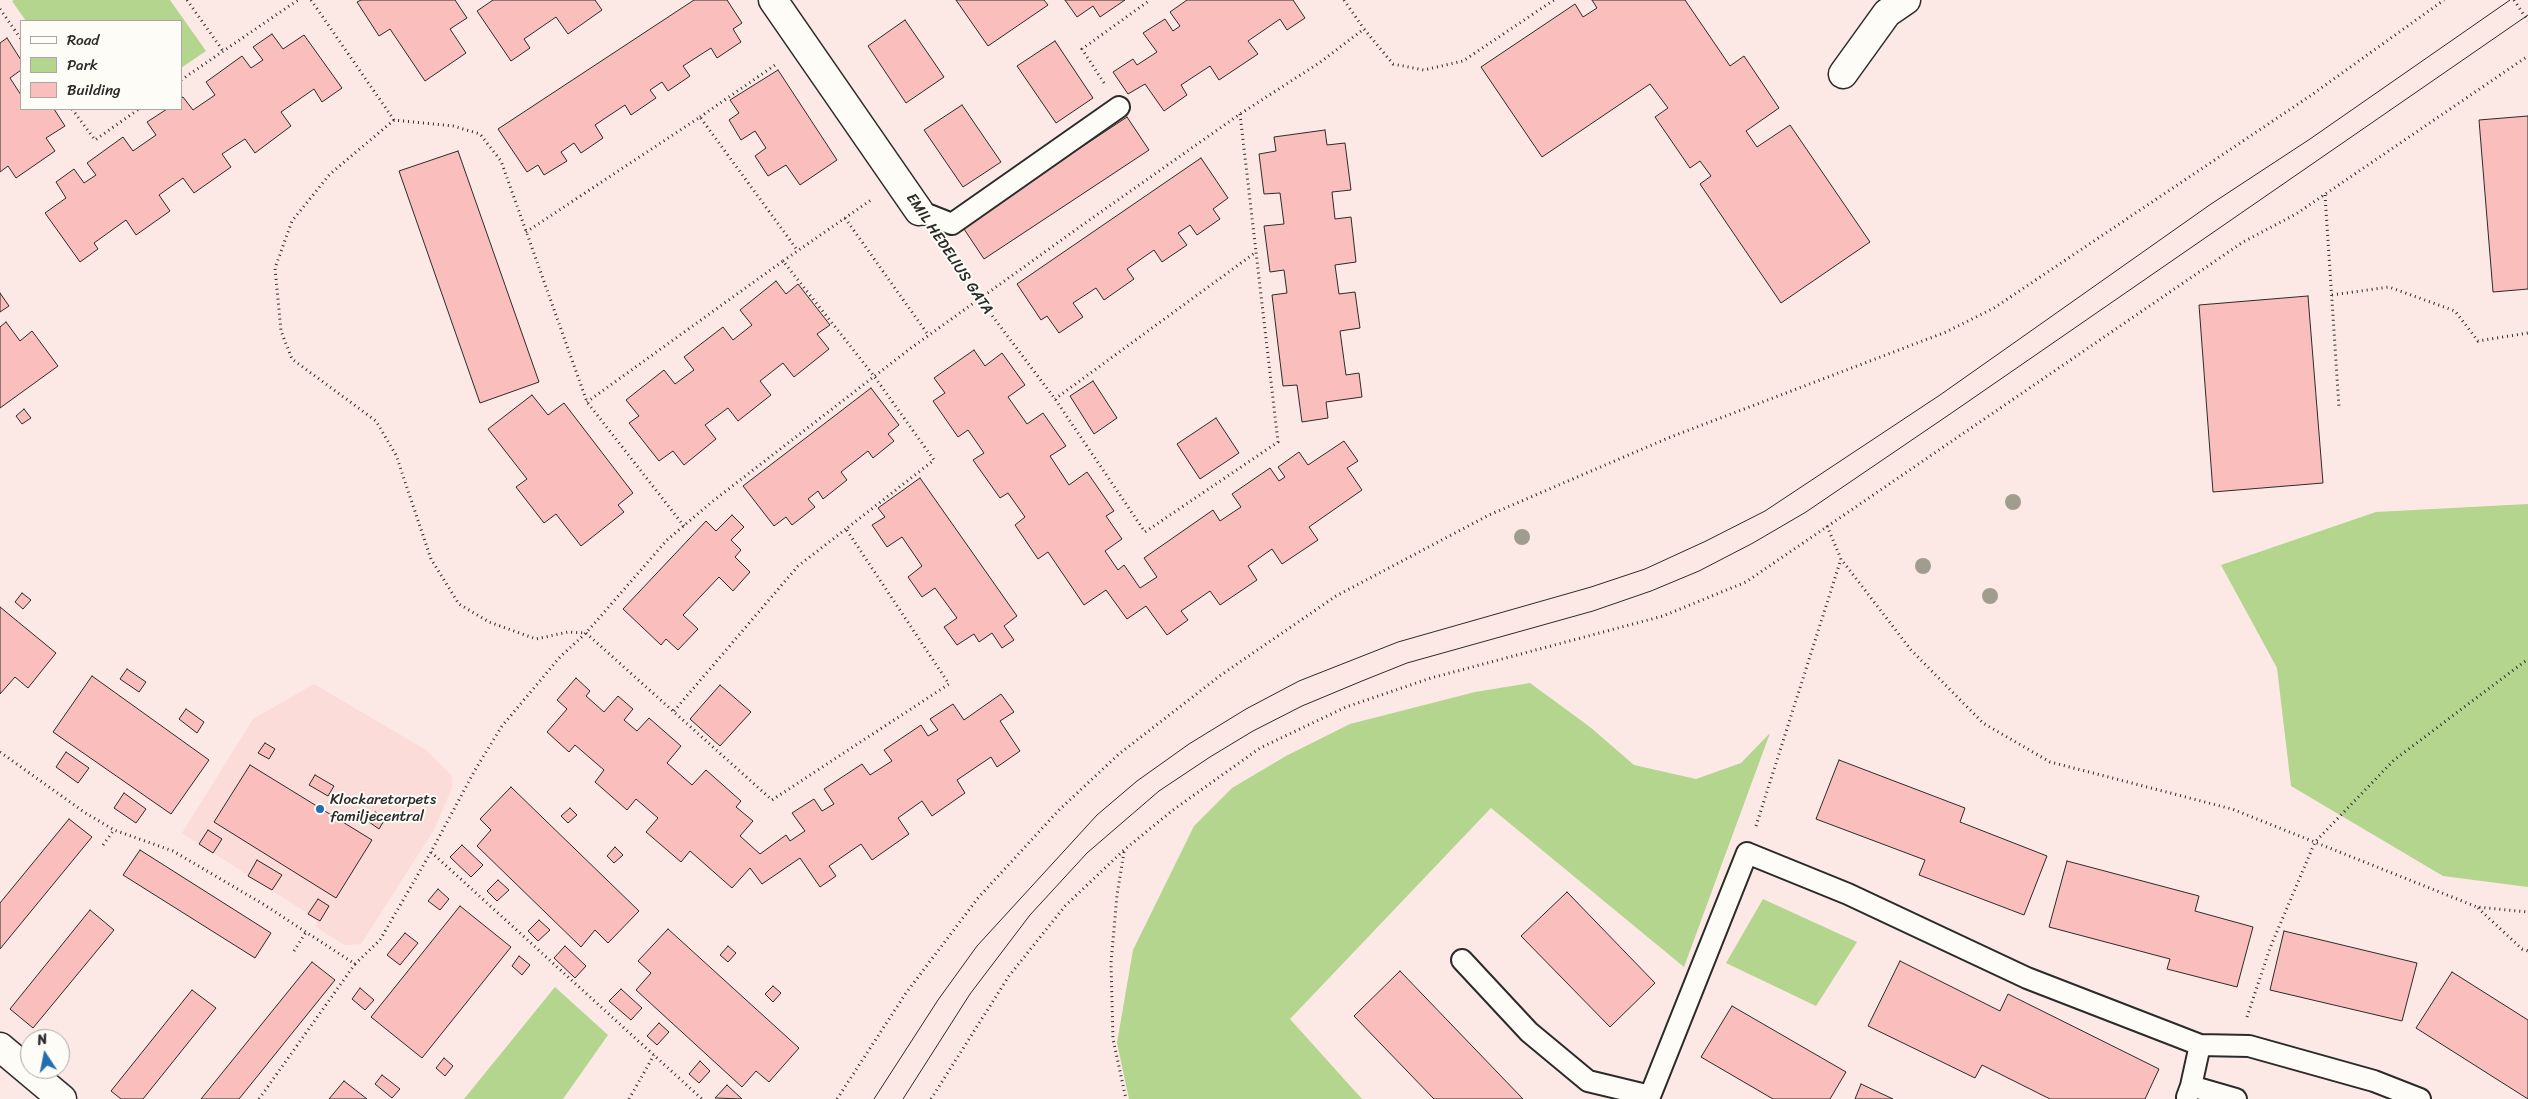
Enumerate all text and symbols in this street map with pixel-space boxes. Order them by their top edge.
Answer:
legend [20,20,182,110]
text: Road [67,27,99,53]
text: Park [67,52,98,78]
text: Building [67,77,121,103]
street label: EMIL HEDELIUS GATA [902,190,996,318]
place label: Klockaretorpets familjecentral [330,791,436,826]
marker: Klockaretorpets familjecentral [314,803,326,815]
text: N [35,1027,49,1053]
north arrow [20,1029,70,1079]

